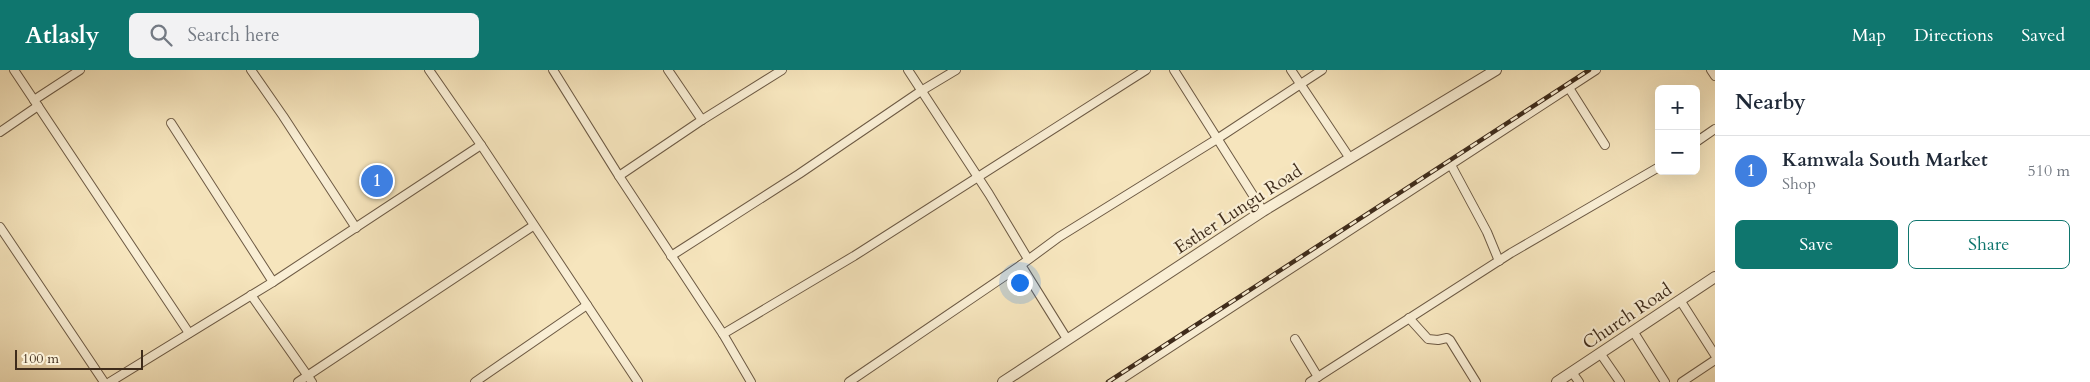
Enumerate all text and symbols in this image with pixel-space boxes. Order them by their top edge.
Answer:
search box [129,13,479,58]
text: Atlasly [25,19,99,52]
icon: search [147,21,175,49]
text: Search here [187,22,280,48]
text: Map [1852,23,1886,48]
text: Directions [1914,23,1993,48]
text: Saved [2021,23,2065,48]
map controls [1655,85,1700,175]
button: + [1655,85,1700,130]
text: Nearby [1735,88,1806,117]
button: − [1655,130,1700,175]
text: Kamwala South Market [1782,147,1988,173]
street label: Esther Lungu Road [1170,159,1307,260]
text: 1 [1747,160,1755,182]
text: 510 m [2028,160,2070,182]
pin: 1 [361,162,393,200]
text: Shop [1782,173,1816,195]
button: Save [1735,220,1898,269]
button: Share [1908,220,2070,269]
your location [1007,270,1033,296]
street label: Church Road [1578,277,1677,355]
scale bar [15,347,142,370]
text: 100 m [22,349,59,368]

